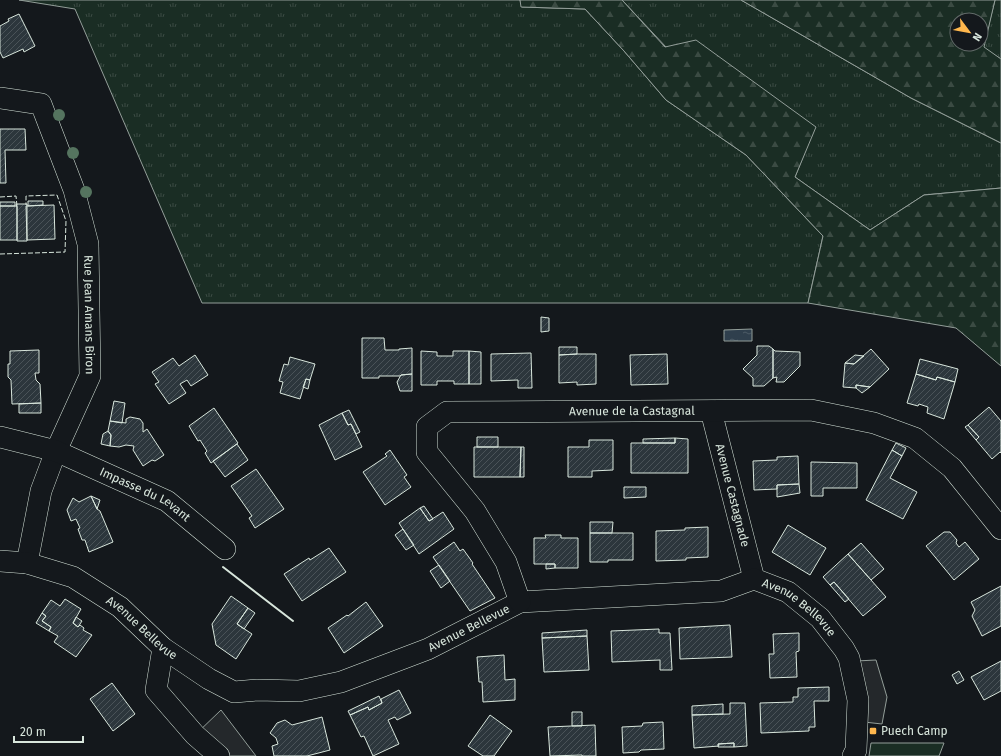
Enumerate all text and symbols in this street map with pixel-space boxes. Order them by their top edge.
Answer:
north arrow [949,12,989,52]
text: N [970,30,985,44]
street label: Rue Jean Amans Biron [81,255,97,374]
street label: Avenue de la Castagnal [569,404,695,418]
street label: Avenue Castagnade [713,442,752,548]
street label: Impasse du Levant [97,465,194,525]
street label: Avenue Bellevue [760,576,839,639]
street label: Avenue Bellevue [104,593,180,663]
street label: Avenue Bellevue [426,601,512,655]
scale bar [14,718,83,744]
place label: Puech Camp [881,724,948,738]
text: 20 m [20,725,46,739]
marker: Puech Camp [868,726,878,736]

